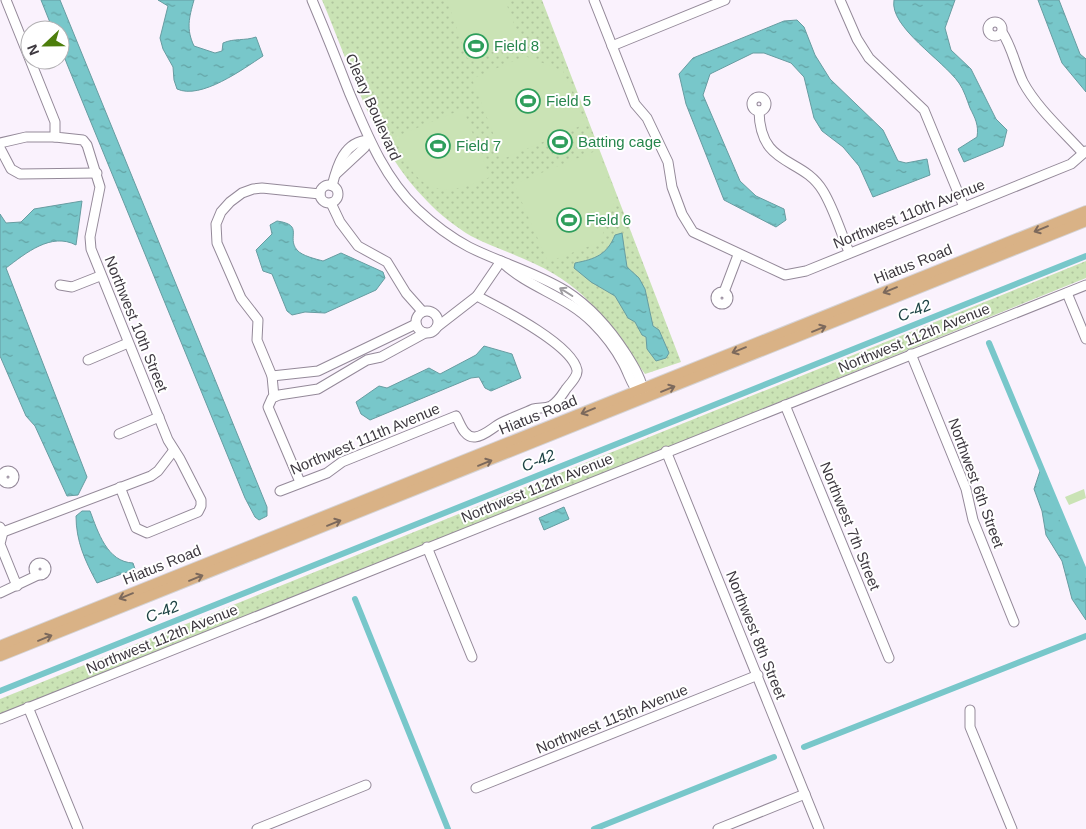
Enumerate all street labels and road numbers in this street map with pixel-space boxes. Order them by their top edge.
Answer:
street label: Cleary Boulevard [342,51,405,163]
street label: Northwest 110th Avenue [830,175,987,252]
street label: Hiatus Road [871,240,954,287]
street label: Northwest 10th Street [101,253,172,395]
street label: Northwest 112th Avenue [835,299,992,376]
street label: Hiatus Road [496,391,579,438]
street label: Northwest 111th Avenue [287,399,442,478]
street label: Northwest 6th Street [945,416,1008,551]
street label: Northwest 112th Avenue [458,449,615,526]
street label: Northwest 7th Street [817,459,884,593]
street label: Hiatus Road [120,541,203,588]
street label: Northwest 8th Street [723,568,790,702]
street label: Northwest 112th Avenue [83,600,240,677]
street label: Northwest 115th Avenue [533,680,690,757]

